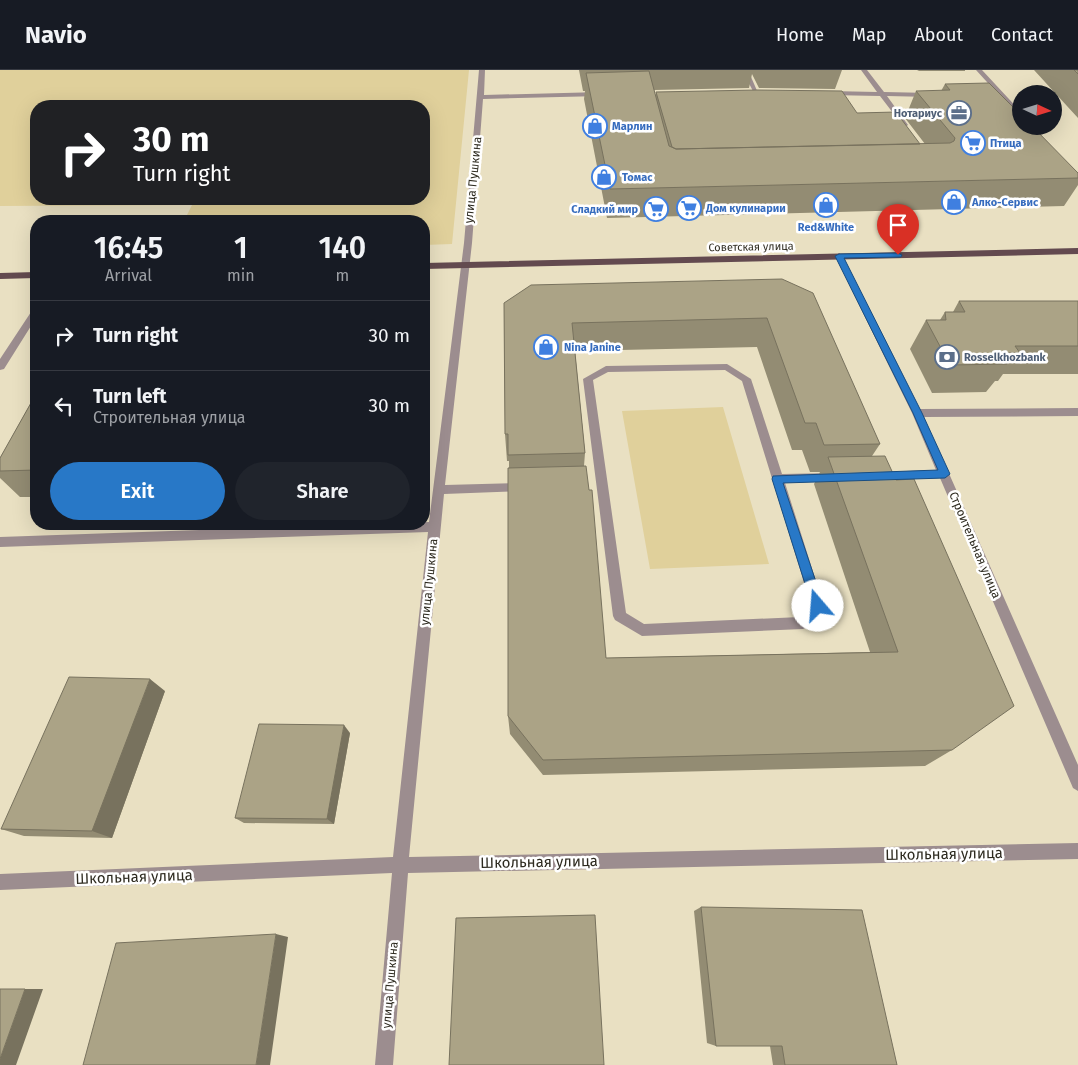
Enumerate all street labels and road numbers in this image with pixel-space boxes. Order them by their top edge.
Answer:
street label: улица Пушкина [461,136,485,224]
street label: Советская улица [708,240,794,254]
street label: Строительная улица [946,490,1004,600]
street label: улица Пушкина [417,538,441,626]
street label: Школьная улица [885,844,1003,864]
street label: Школьная улица [480,852,598,872]
street label: Школьная улица [75,866,193,888]
street label: улица Пушкина [379,941,401,1029]

